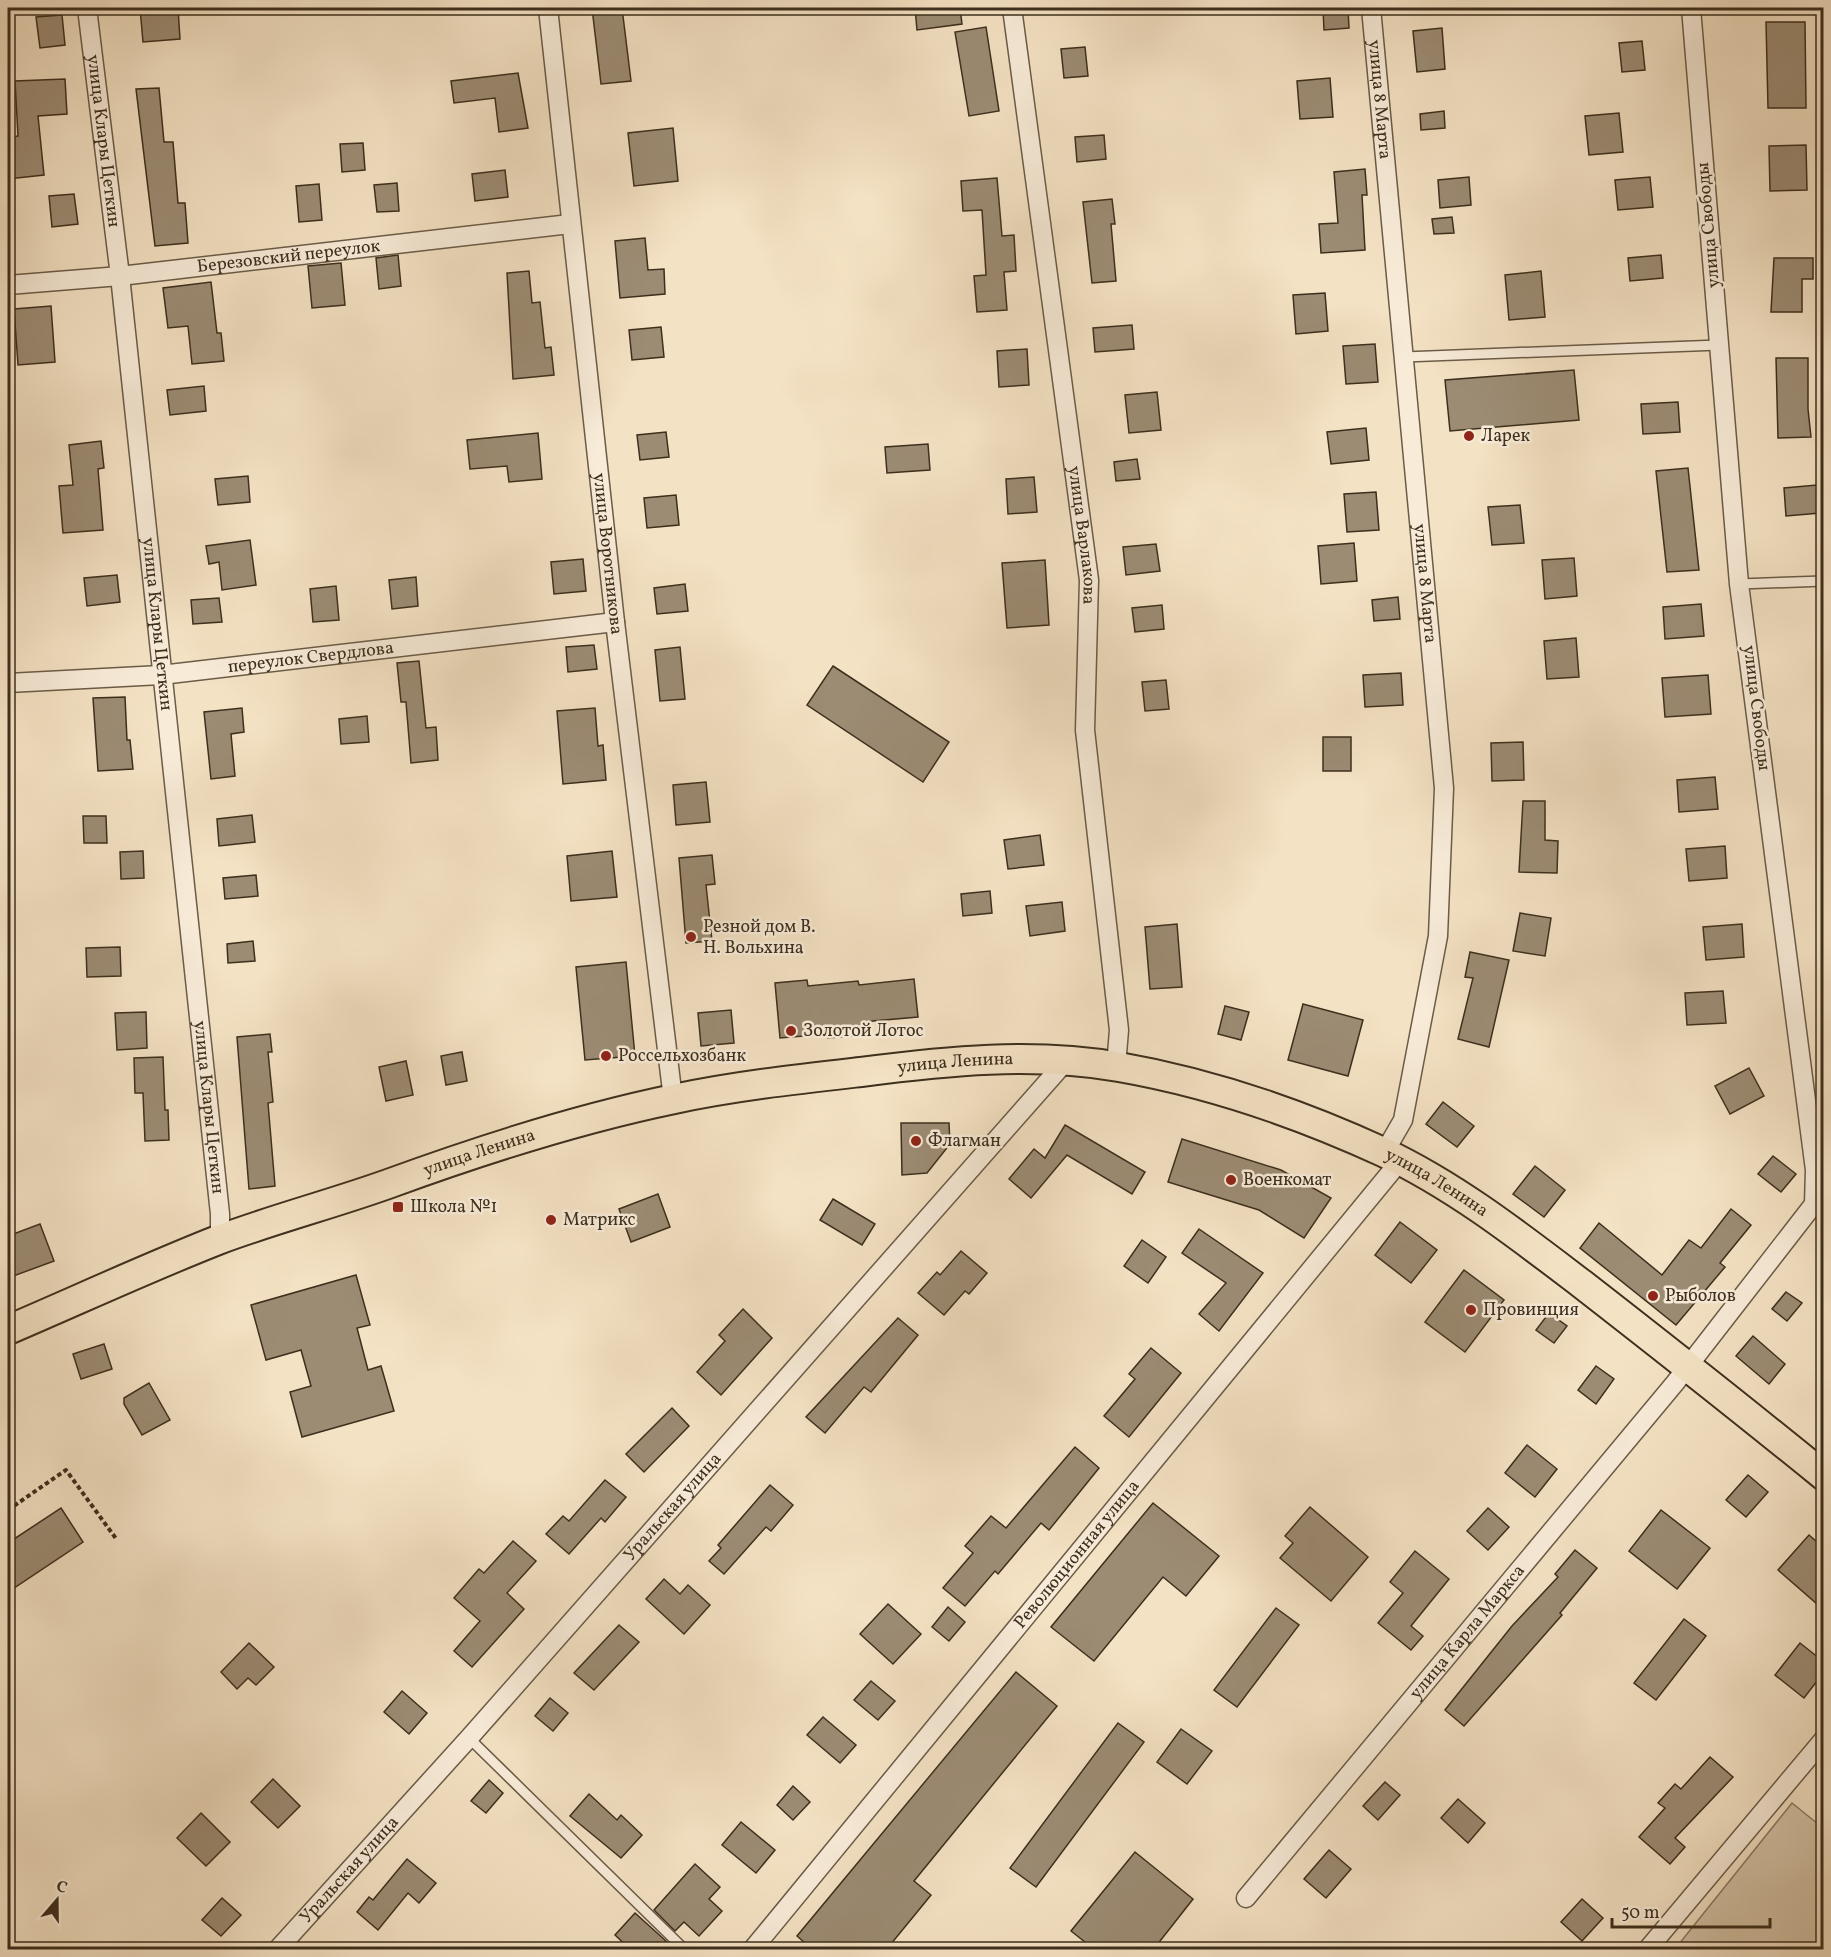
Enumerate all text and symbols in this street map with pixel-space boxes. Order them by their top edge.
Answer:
street label: улица 8 Марта [1362,39,1398,161]
street label: улица Клары Цеткин [80,53,126,229]
street label: улица Свободы [1691,161,1727,289]
street label: Березовский переулок [196,233,382,280]
place label: Ларек [1481,424,1530,449]
marker: Ларек [1462,429,1476,443]
street label: улица Варлакова [1061,464,1102,605]
street label: улица Воротникова [586,472,629,636]
street label: улица 8 Марта [1407,523,1443,644]
street label: улица Клары Цеткин [135,536,179,712]
street label: переулок Свердлова [226,635,395,680]
street label: улица Свободы [1736,644,1776,772]
place label: Резной дом В. Н. Вольхина [703,915,815,961]
marker: Резной дом В. Н. Вольхина [684,930,698,944]
street label: улица Клары Цеткин [187,1019,230,1195]
place label: Золотой Лотос [803,1019,924,1044]
marker: Золотой Лотос [784,1024,798,1038]
place label: Россельхозбанк [618,1044,747,1069]
street label: улица Ленина [896,1047,1014,1080]
marker: Россельхозбанк [599,1049,613,1063]
street label: улица Ленина [420,1123,538,1183]
place label: Флагман [928,1129,1001,1154]
marker: Флагман [909,1134,923,1148]
street label: улица Ленина [1381,1142,1493,1223]
place label: Военкомат [1243,1168,1331,1193]
marker: Военкомат [1224,1173,1238,1187]
place label: Школа №1 [410,1195,497,1220]
marker: Школа №1 [391,1200,405,1214]
place label: Матрикс [563,1208,636,1233]
marker: Матрикс [544,1213,558,1227]
place label: Рыболов [1665,1284,1736,1309]
marker: Рыболов [1646,1289,1660,1303]
place label: Провинция [1483,1298,1579,1323]
marker: Провинция [1464,1303,1478,1317]
street label: Уральская улица [618,1447,728,1567]
street label: Революционная улица [1008,1474,1146,1634]
street label: улица Карла Маркса [1404,1559,1531,1705]
street label: Уральская улица [294,1811,405,1929]
north arrow [27,1870,87,1930]
text: С [53,1876,70,1900]
scale bar [1612,1891,1770,1929]
text: 50 m [1621,1901,1660,1926]

